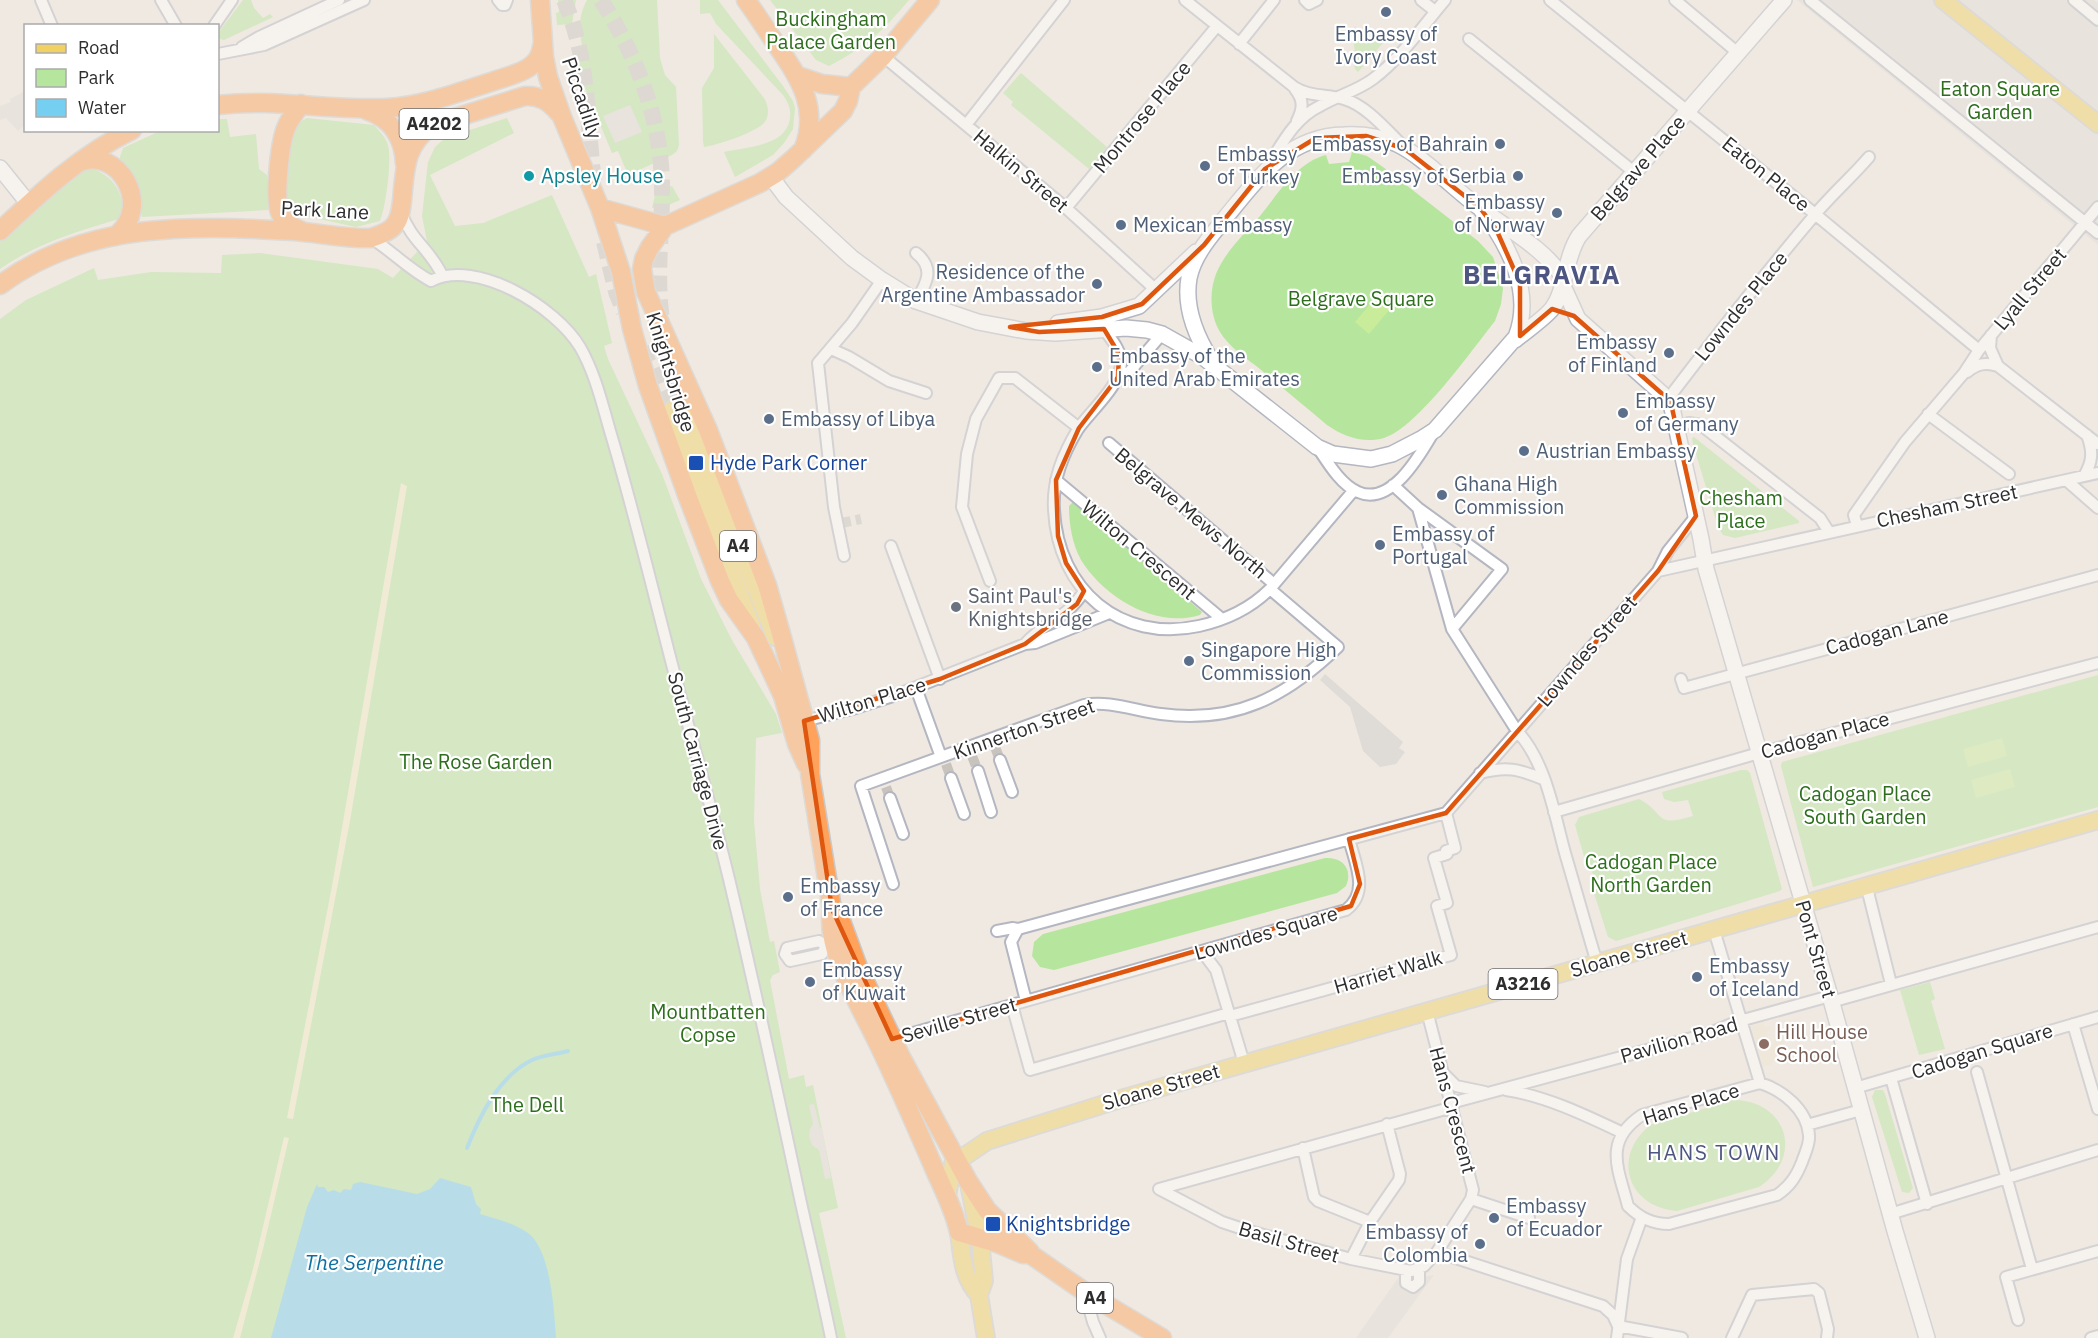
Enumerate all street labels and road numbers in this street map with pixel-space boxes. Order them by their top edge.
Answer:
street label: Piccadilly [556,53,609,142]
street label: Montrose Place [1087,55,1197,179]
road number: A4202 [400,109,468,139]
street label: Belgrave Place [1584,109,1691,226]
street label: Halkin Street [968,123,1075,218]
street label: Eaton Place [1717,130,1816,217]
street label: Park Lane [280,194,370,225]
street label: Lyall Street [1987,242,2072,336]
street label: Lowndes Place [1688,245,1793,366]
street label: Knightsbridge [640,308,703,435]
street label: Belgrave Mews North [1109,441,1273,584]
street label: Chesham Street [1874,477,2020,534]
street label: Wilton Crescent [1076,494,1202,606]
road number: A4 [720,531,756,561]
street label: Lowndes Street [1531,589,1643,712]
street label: Cadogan Lane [1822,602,1951,661]
street label: South Carriage Drive [662,669,735,853]
street label: Wilton Place [815,670,929,729]
street label: Kinnerton Street [950,692,1098,765]
street label: Cadogan Place [1757,704,1892,765]
street label: Pont Street [1790,897,1843,1001]
street label: Lowndes Square [1191,899,1341,966]
street label: Sloane Street [1567,924,1691,983]
street label: Harriet Walk [1331,943,1446,1000]
road number: A3216 [1488,969,1558,999]
street label: Seville Street [898,990,1020,1049]
street label: Pavilion Road [1617,1010,1741,1069]
street label: Cadogan Square [1908,1016,2056,1085]
street label: Hans Crescent [1424,1043,1483,1176]
street label: Sloane Street [1099,1057,1223,1116]
street label: Hans Place [1639,1076,1743,1131]
street label: Basil Street [1236,1214,1343,1269]
road number: A4 [1077,1283,1113,1313]

